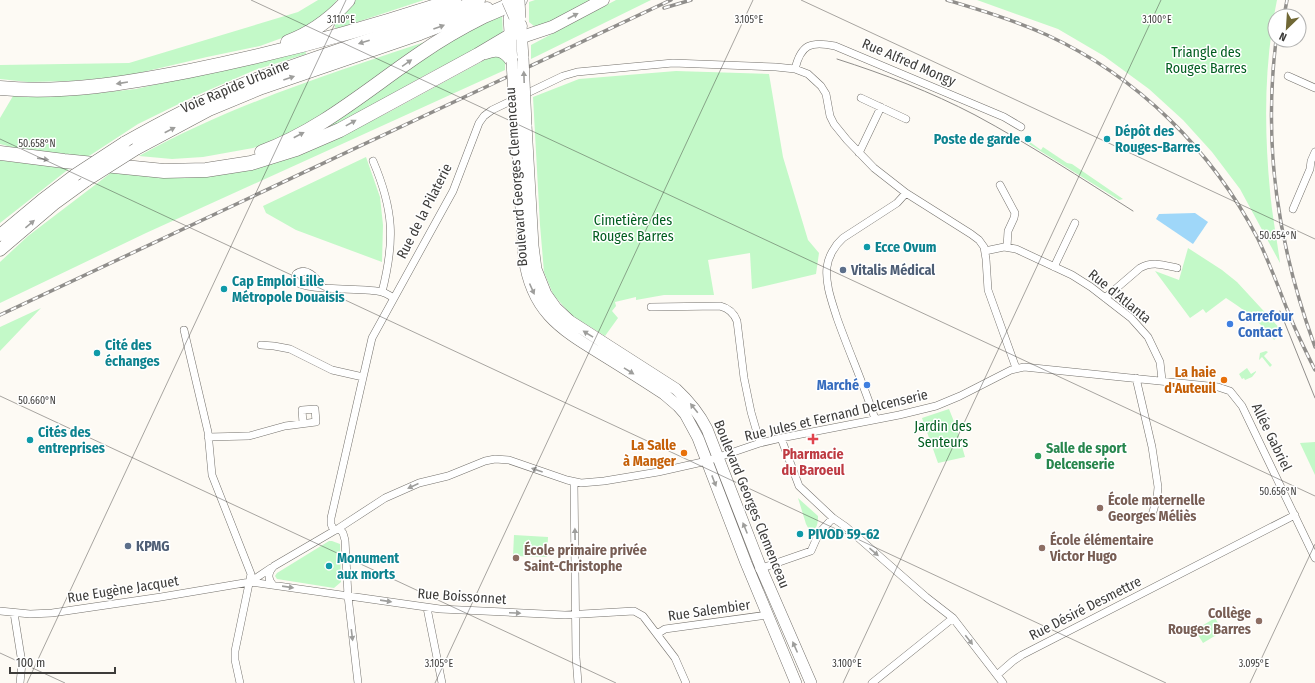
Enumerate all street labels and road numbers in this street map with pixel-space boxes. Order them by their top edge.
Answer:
street label: Rue Alfred Mongy [859,35,959,90]
street label: Voie Rapide Urbaine [178,56,292,117]
street label: Boulevard Georges Clemenceau [502,87,531,267]
street label: Rue de la Pilaterie [393,161,456,262]
street label: Rue d'Atlanta [1085,266,1155,327]
street label: Rue Jules et Fernand Delcenserie [743,386,930,445]
street label: Allée Gabriel [1248,401,1295,474]
street label: Boulevard Georges Clemenceau [710,418,793,591]
street label: Rue Eugène Jacquet [66,572,180,607]
street label: Rue Désiré Desmettre [1026,573,1144,644]
street label: Rue Boissonnet [417,585,507,608]
street label: Rue Salembier [667,596,751,625]

